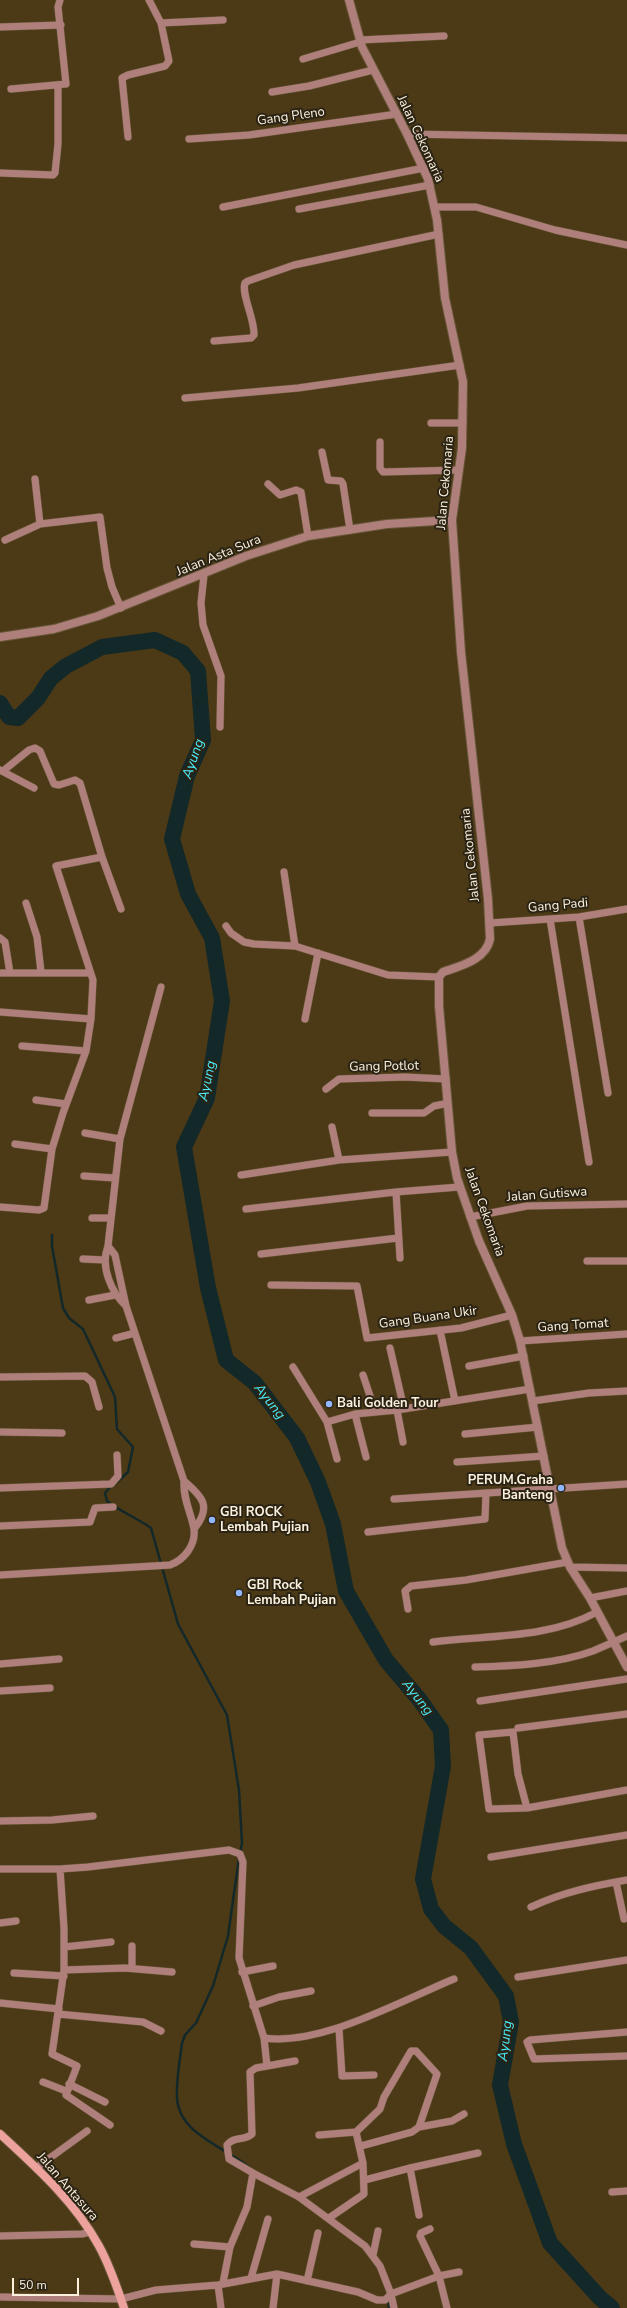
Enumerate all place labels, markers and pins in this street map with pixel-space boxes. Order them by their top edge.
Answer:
place label: Bali Golden Tour [337,1396,438,1412]
marker: Bali Golden Tour [324,1399,334,1409]
place label: PERUM.Graha Banteng [468,1473,553,1504]
marker: PERUM.Graha Banteng [556,1483,566,1493]
place label: GBI ROCK Lembah Pujian [220,1505,309,1536]
marker: GBI ROCK Lembah Pujian [207,1515,217,1525]
place label: GBI Rock Lembah Pujian [247,1578,336,1609]
marker: GBI Rock Lembah Pujian [234,1588,244,1598]

